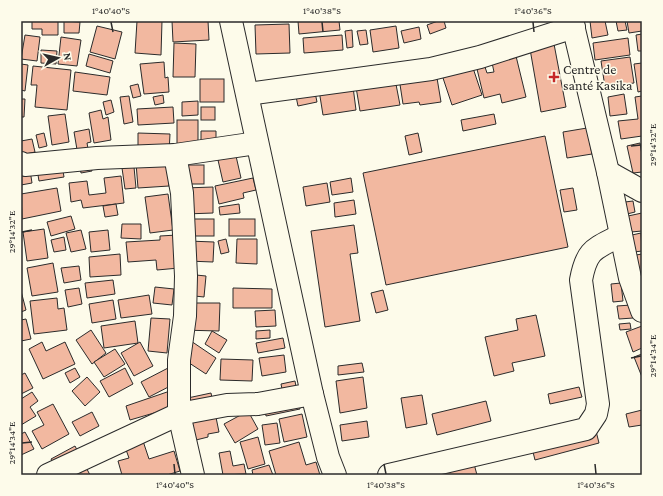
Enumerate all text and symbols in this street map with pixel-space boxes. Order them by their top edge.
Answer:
text: 1°40'40"S [92,5,130,16]
text: 1°40'38"S [303,5,341,16]
text: 1°40'36"S [514,5,552,16]
north arrow [38,38,78,78]
text: N [61,52,74,62]
place label: Centre de santé Kasika [563,61,633,93]
marker: Centre de santé Kasika [548,71,560,83]
text: 29°14'32"E [647,123,658,166]
text: 29°14'32"E [6,210,17,253]
text: 29°14'34"E [647,334,658,377]
text: 29°14'34"E [6,421,17,464]
text: 1°40'40"S [156,479,194,490]
text: 1°40'38"S [367,479,405,490]
text: 1°40'36"S [577,479,615,490]

